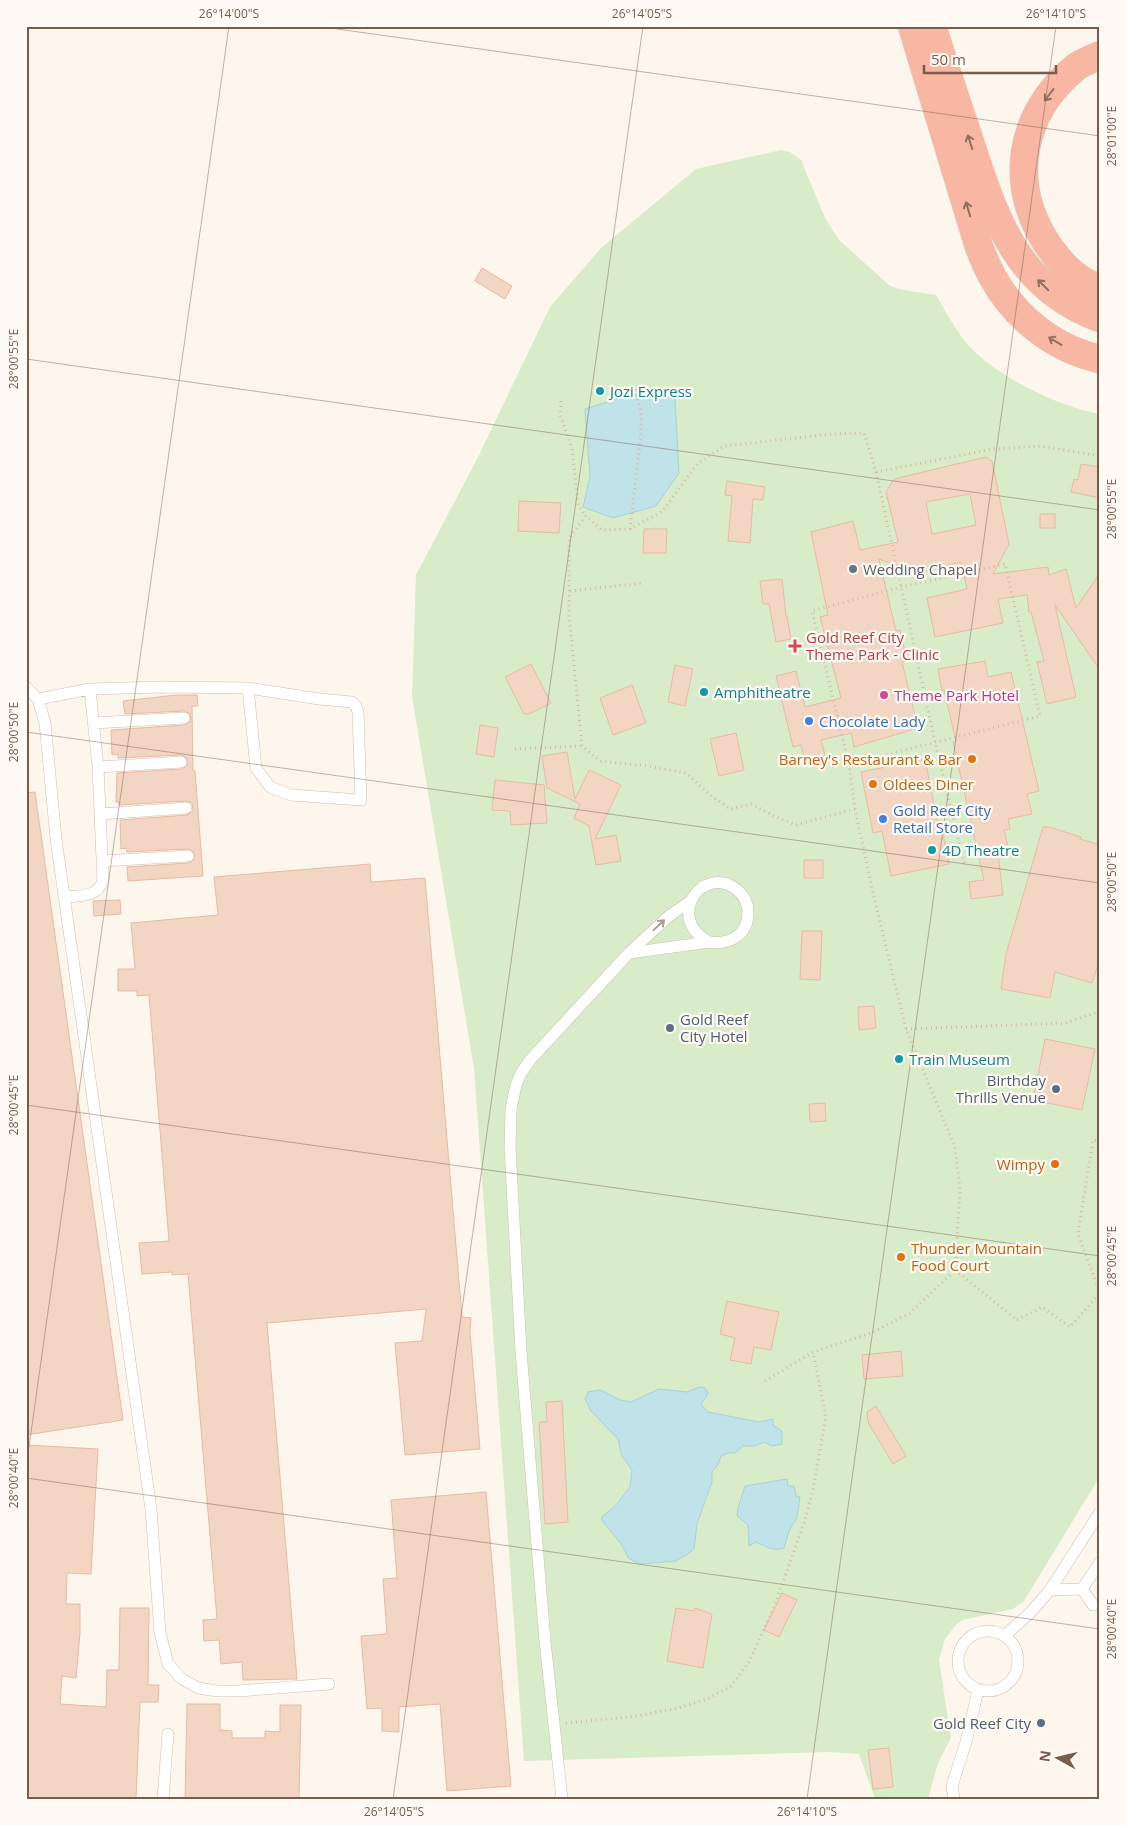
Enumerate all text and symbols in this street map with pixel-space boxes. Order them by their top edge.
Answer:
text: 26°14'00"S [199,5,259,22]
text: 26°14'05"S [612,5,672,22]
text: 26°14'10"S [1026,5,1086,22]
scale bar [924,42,1056,74]
text: 50 m [931,49,966,69]
one-way arrow [1044,89,1055,102]
text: 28°01'00"E [1103,106,1120,166]
one-way arrow [964,135,974,151]
one-way arrow [962,202,972,218]
one-way arrow [1038,279,1050,291]
text: 28°00'55"E [5,329,22,389]
one-way arrow [1048,335,1062,345]
place label: Jozi Express [608,381,692,401]
marker: Jozi Express [594,385,606,397]
text: 28°00'55"E [1103,479,1120,539]
place label: Wedding Chapel [863,559,977,579]
marker: Wedding Chapel [847,563,859,575]
place label: Gold Reef City Theme Park - Clinic [806,627,939,664]
marker: Gold Reef City Theme Park - Clinic [788,639,802,653]
place label: Amphitheatre [714,682,811,702]
place label: Theme Park Hotel [894,685,1019,705]
marker: Amphitheatre [698,686,710,698]
marker: Theme Park Hotel [878,689,890,701]
text: 28°00'50"E [5,702,22,762]
place label: Chocolate Lady [819,711,926,731]
marker: Chocolate Lady [803,715,815,727]
place label: Barney's Restaurant & Bar [779,749,962,769]
marker: Barney's Restaurant & Bar [966,753,978,765]
place label: Oldees Diner [883,774,974,794]
marker: Oldees Diner [867,778,879,790]
place label: Gold Reef City Retail Store [893,800,991,837]
marker: Gold Reef City Retail Store [877,813,889,825]
place label: 4D Theatre [942,840,1019,860]
marker: 4D Theatre [926,844,938,856]
text: 28°00'50"E [1103,852,1120,912]
one-way arrow [652,919,665,931]
place label: Gold Reef City Hotel [680,1009,749,1046]
marker: Gold Reef City Hotel [664,1022,676,1034]
place label: Train Museum [909,1049,1010,1069]
marker: Train Museum [893,1053,905,1065]
place label: Birthday Thrills Venue [956,1070,1046,1107]
text: 28°00'45"E [5,1075,22,1135]
marker: Birthday Thrills Venue [1050,1083,1062,1095]
place label: Wimpy [997,1154,1045,1174]
marker: Wimpy [1049,1158,1061,1170]
text: 28°00'45"E [1103,1226,1120,1286]
place label: Thunder Mountain Food Court [911,1238,1042,1275]
marker: Thunder Mountain Food Court [895,1251,907,1263]
text: 28°00'40"E [5,1448,22,1508]
text: 28°00'40"E [1103,1599,1120,1659]
place label: Gold Reef City [933,1713,1031,1733]
marker: Gold Reef City [1035,1717,1047,1729]
north arrow [1034,1732,1084,1782]
text: N [1034,1749,1055,1763]
text: 26°14'05"S [364,1803,424,1820]
text: 26°14'10"S [777,1803,837,1820]

